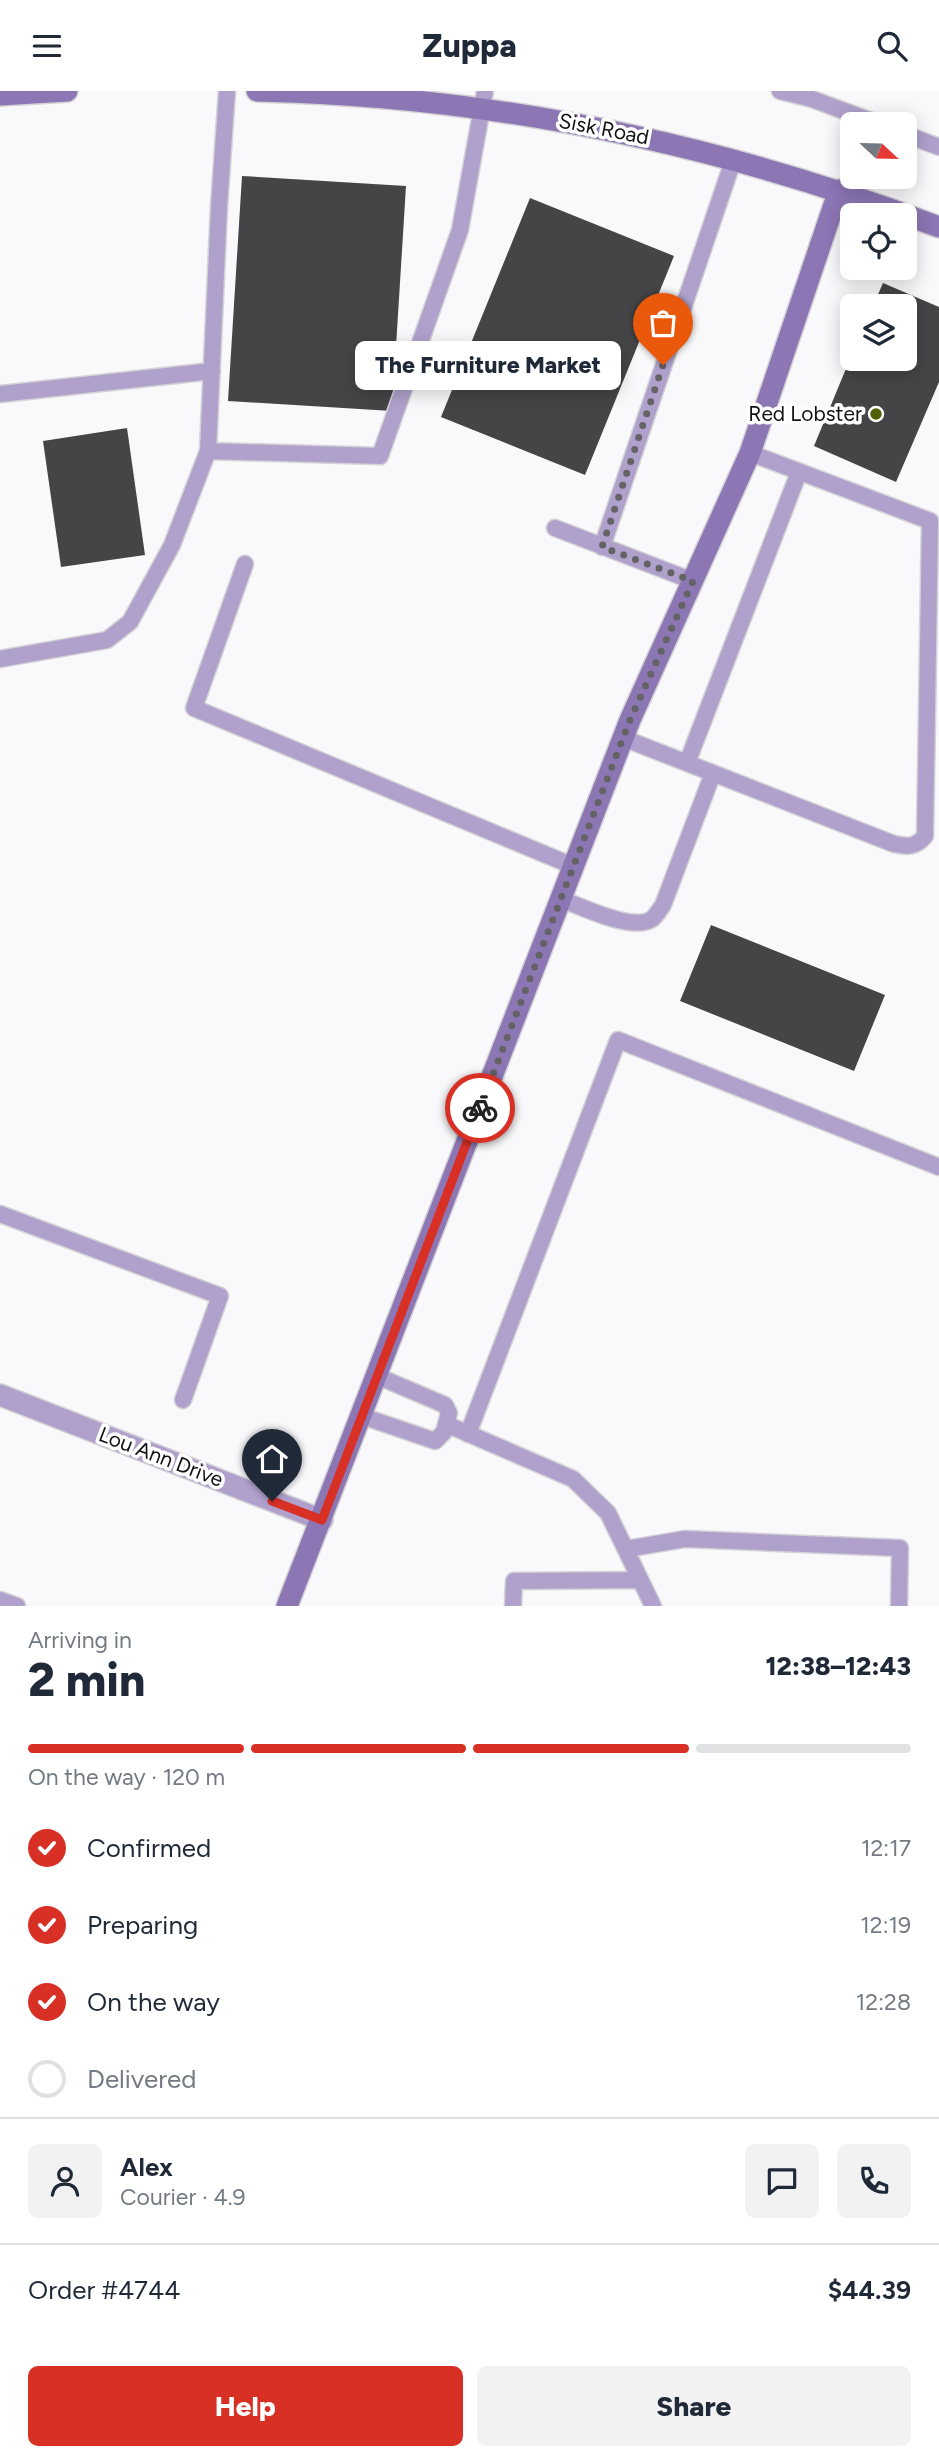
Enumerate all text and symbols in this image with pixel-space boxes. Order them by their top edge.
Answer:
icon: menu [28,27,66,65]
text: Zuppa [422,27,517,65]
icon: search [873,27,911,65]
street label: Sisk Road [557,108,651,149]
north arrow [840,112,917,189]
map controls [840,112,917,371]
button: locate [840,203,917,280]
pin [633,293,693,365]
button: layers [840,294,917,371]
icon: bag [644,304,682,342]
callout: The Furniture Market [355,341,621,389]
text: The Furniture Market [375,351,601,379]
place label: Red Lobster [748,401,862,426]
marker: Red Lobster [868,406,884,422]
courier [445,1073,515,1143]
icon: bike [461,1089,499,1127]
street label: Lou Ann Drive [95,1421,227,1492]
pin [242,1429,302,1501]
icon: home [253,1440,291,1478]
text: Arriving in [28,1626,132,1654]
text: 12:38–12:43 [765,1650,911,1682]
text: 2 min [28,1652,145,1708]
text: On the way · 120 m [28,1763,225,1791]
icon: check [28,1829,66,1867]
text: Confirmed [87,1832,211,1864]
text: 12:17 [861,1834,911,1862]
icon: check [28,1906,66,1944]
text: Preparing [87,1909,198,1941]
text: 12:19 [860,1911,911,1939]
icon: check [28,1983,66,2021]
text: On the way [87,1986,220,2018]
text: 12:28 [856,1988,911,2016]
text: Delivered [87,2063,196,2095]
button: person [28,2144,102,2218]
button: chat [745,2144,819,2218]
button: phone [837,2144,911,2218]
text: Alex [120,2151,173,2183]
text: Courier · 4.9 [120,2183,246,2211]
text: Order #4744 [28,2274,180,2306]
text: $44.39 [828,2274,911,2306]
button: Help [28,2366,463,2446]
button: Share [477,2366,911,2446]

